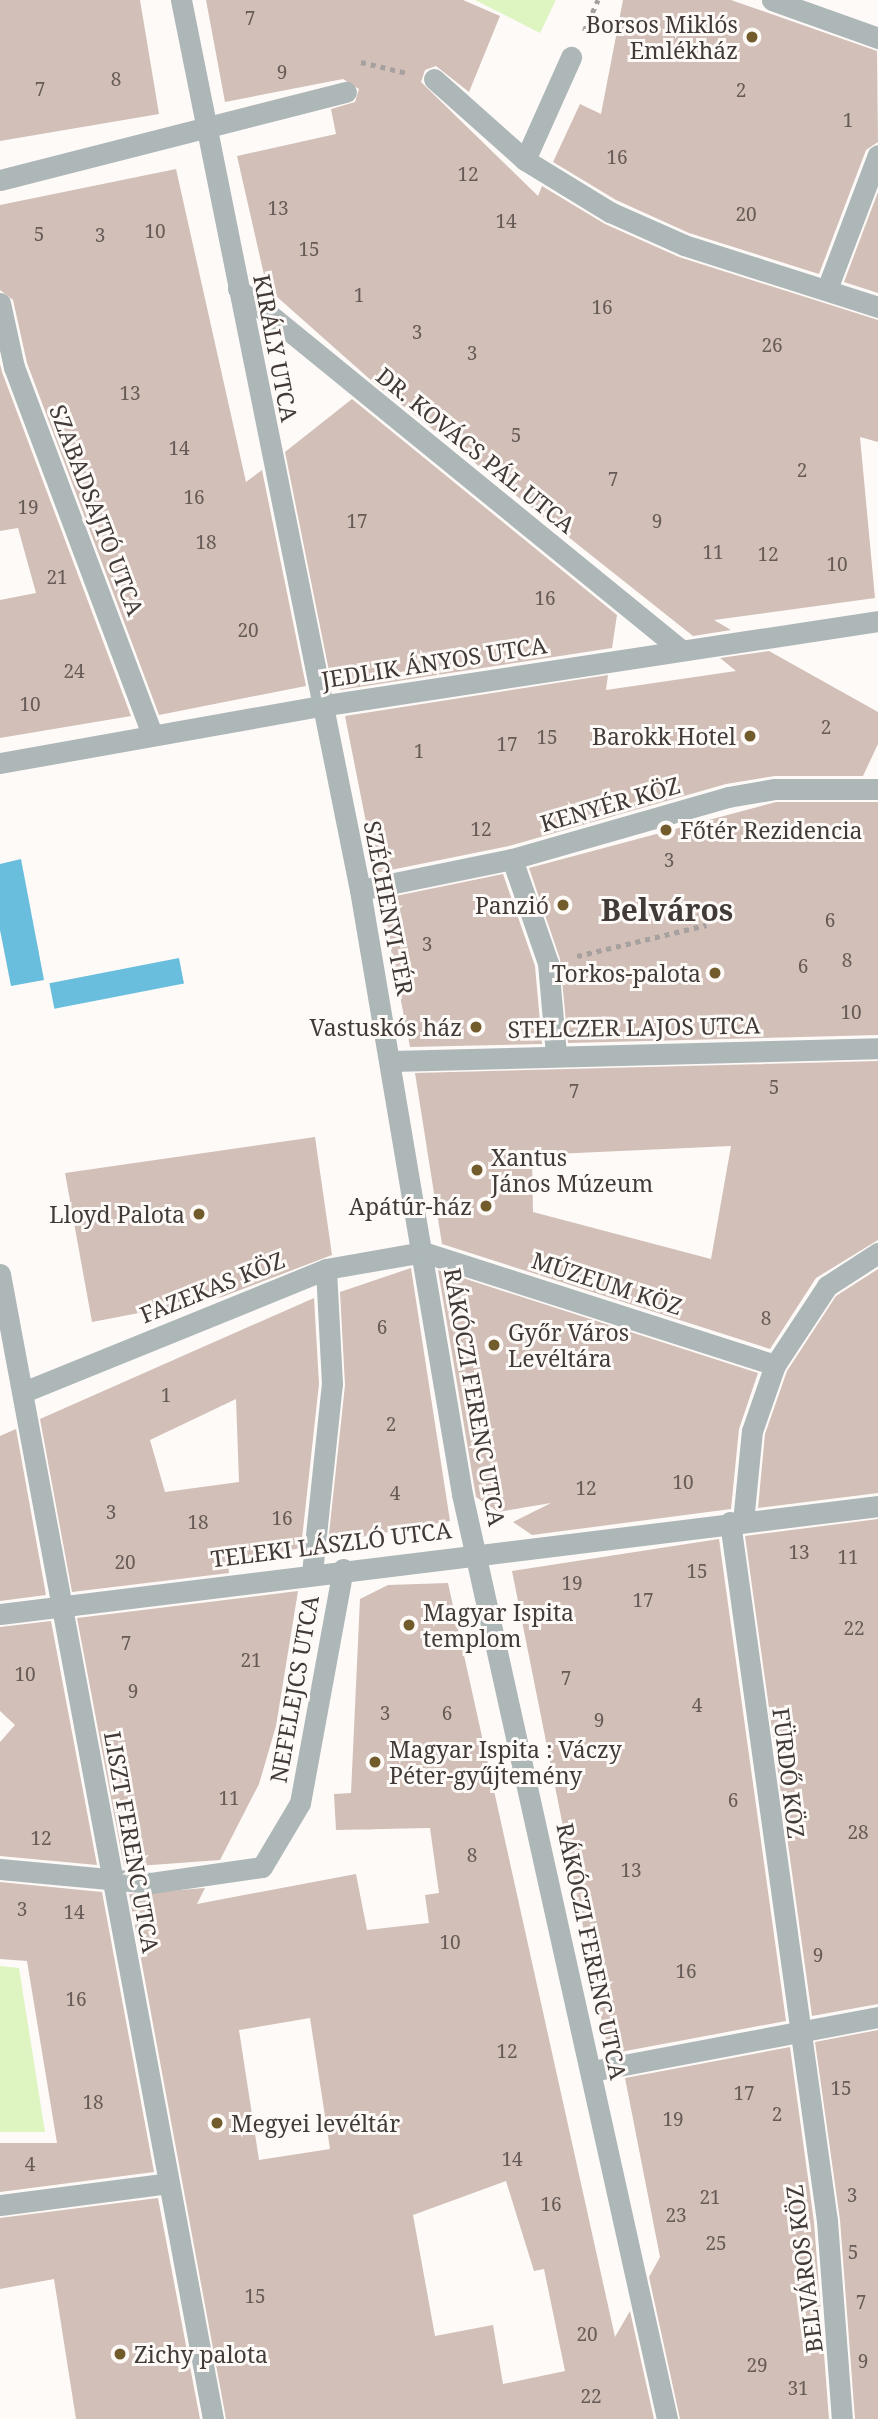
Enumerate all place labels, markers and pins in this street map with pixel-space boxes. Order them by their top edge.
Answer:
place label: Borsos Miklós Emlékház [586,10,738,64]
marker: Borsos Miklós Emlékház [744,29,760,45]
place label: Barokk Hotel [592,722,736,750]
marker: Barokk Hotel [742,728,758,744]
place label: Főtér Rezidencia [680,816,863,844]
marker: Főtér Rezidencia [658,822,674,838]
place label: Panzió [475,891,549,919]
marker: Panzió [555,897,571,913]
place label: Torkos-palota [552,959,701,987]
marker: Torkos-palota [707,965,723,981]
place label: Vastuskós ház [310,1013,462,1041]
marker: Vastuskós ház [468,1019,484,1035]
place label: Xantus János Múzeum [491,1143,653,1197]
marker: Xantus János Múzeum [469,1162,485,1178]
place label: Apátúr-ház [349,1192,472,1220]
marker: Apátúr-ház [478,1198,494,1214]
place label: Lloyd Palota [49,1200,185,1228]
marker: Lloyd Palota [191,1206,207,1222]
place label: Győr Város Levéltára [508,1318,629,1372]
marker: Győr Város Levéltára [486,1337,502,1353]
place label: Magyar Ispita templom [423,1598,574,1652]
marker: Magyar Ispita templom [401,1617,417,1633]
place label: Magyar Ispita : Váczy Péter-gyűjtemény [389,1735,622,1789]
marker: Magyar Ispita : Váczy Péter-gyűjtemény [367,1754,383,1770]
place label: Megyei levéltár [231,2109,400,2137]
marker: Megyei levéltár [209,2115,225,2131]
place label: Zichy palota [134,2340,268,2368]
marker: Zichy palota [112,2346,128,2362]

